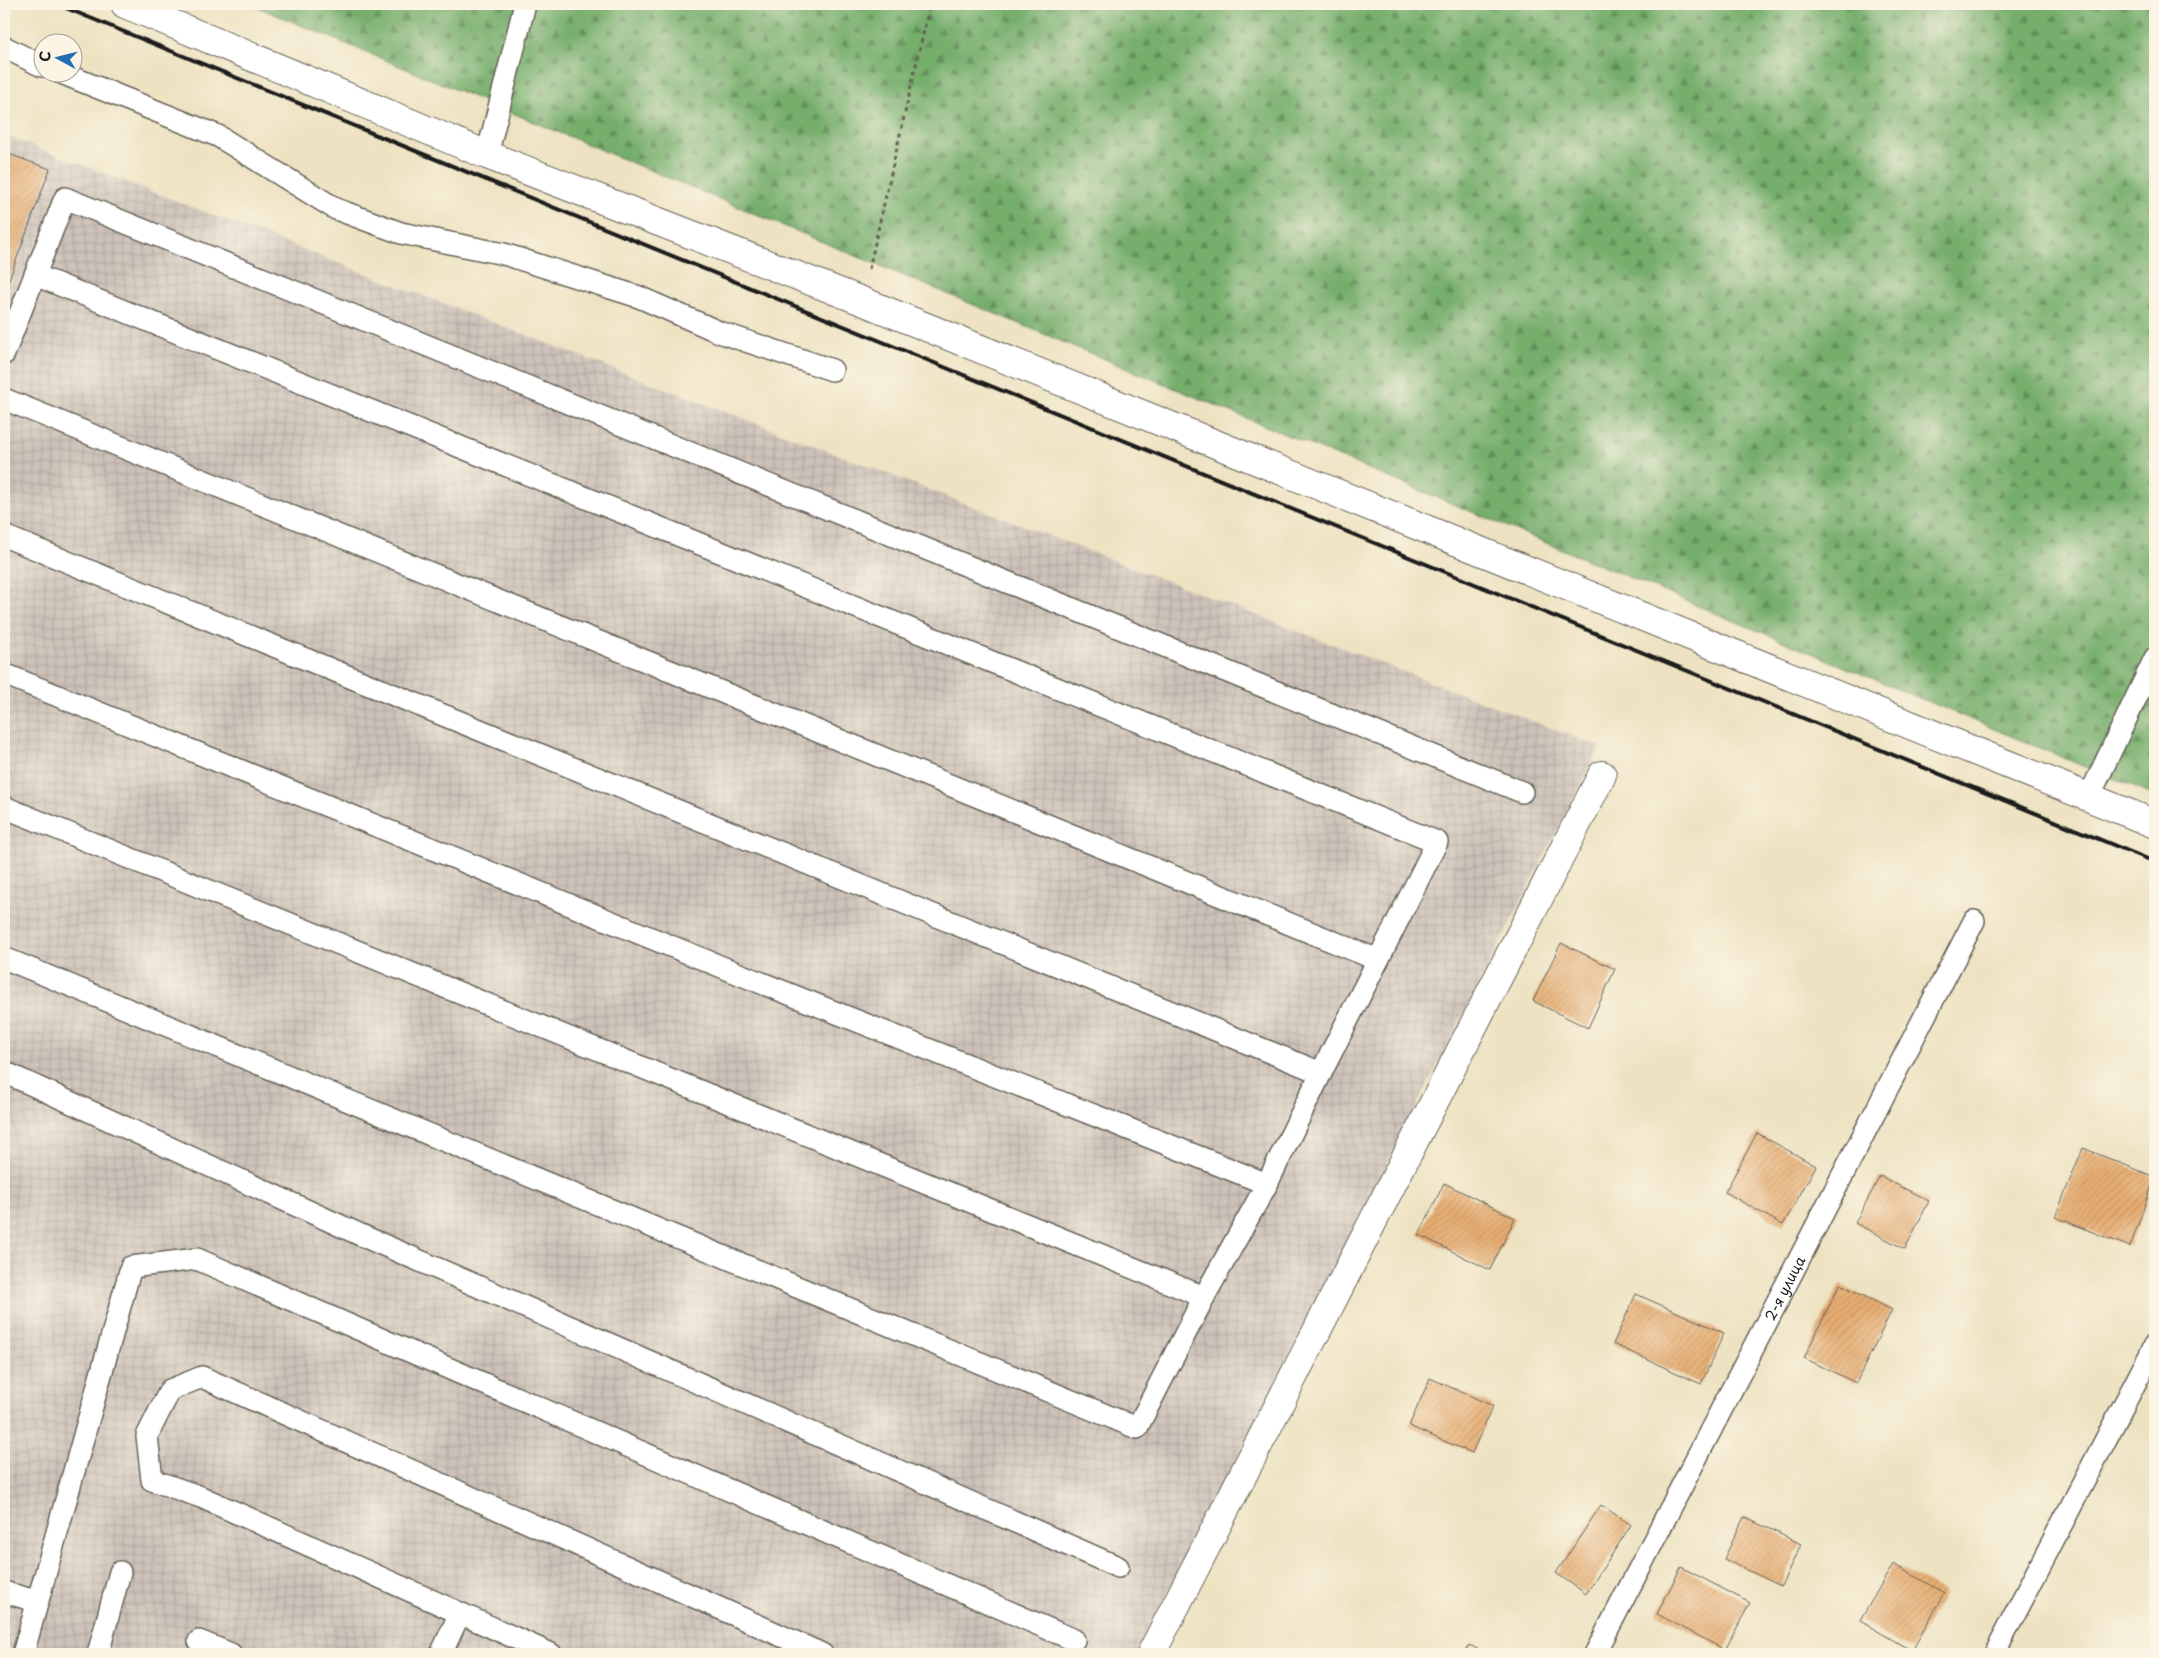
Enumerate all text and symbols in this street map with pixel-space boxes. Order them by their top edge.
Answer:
north arrow [32,32,82,82]
text: С [34,50,56,63]
street label: 2-я улица [1759,1252,1810,1324]

